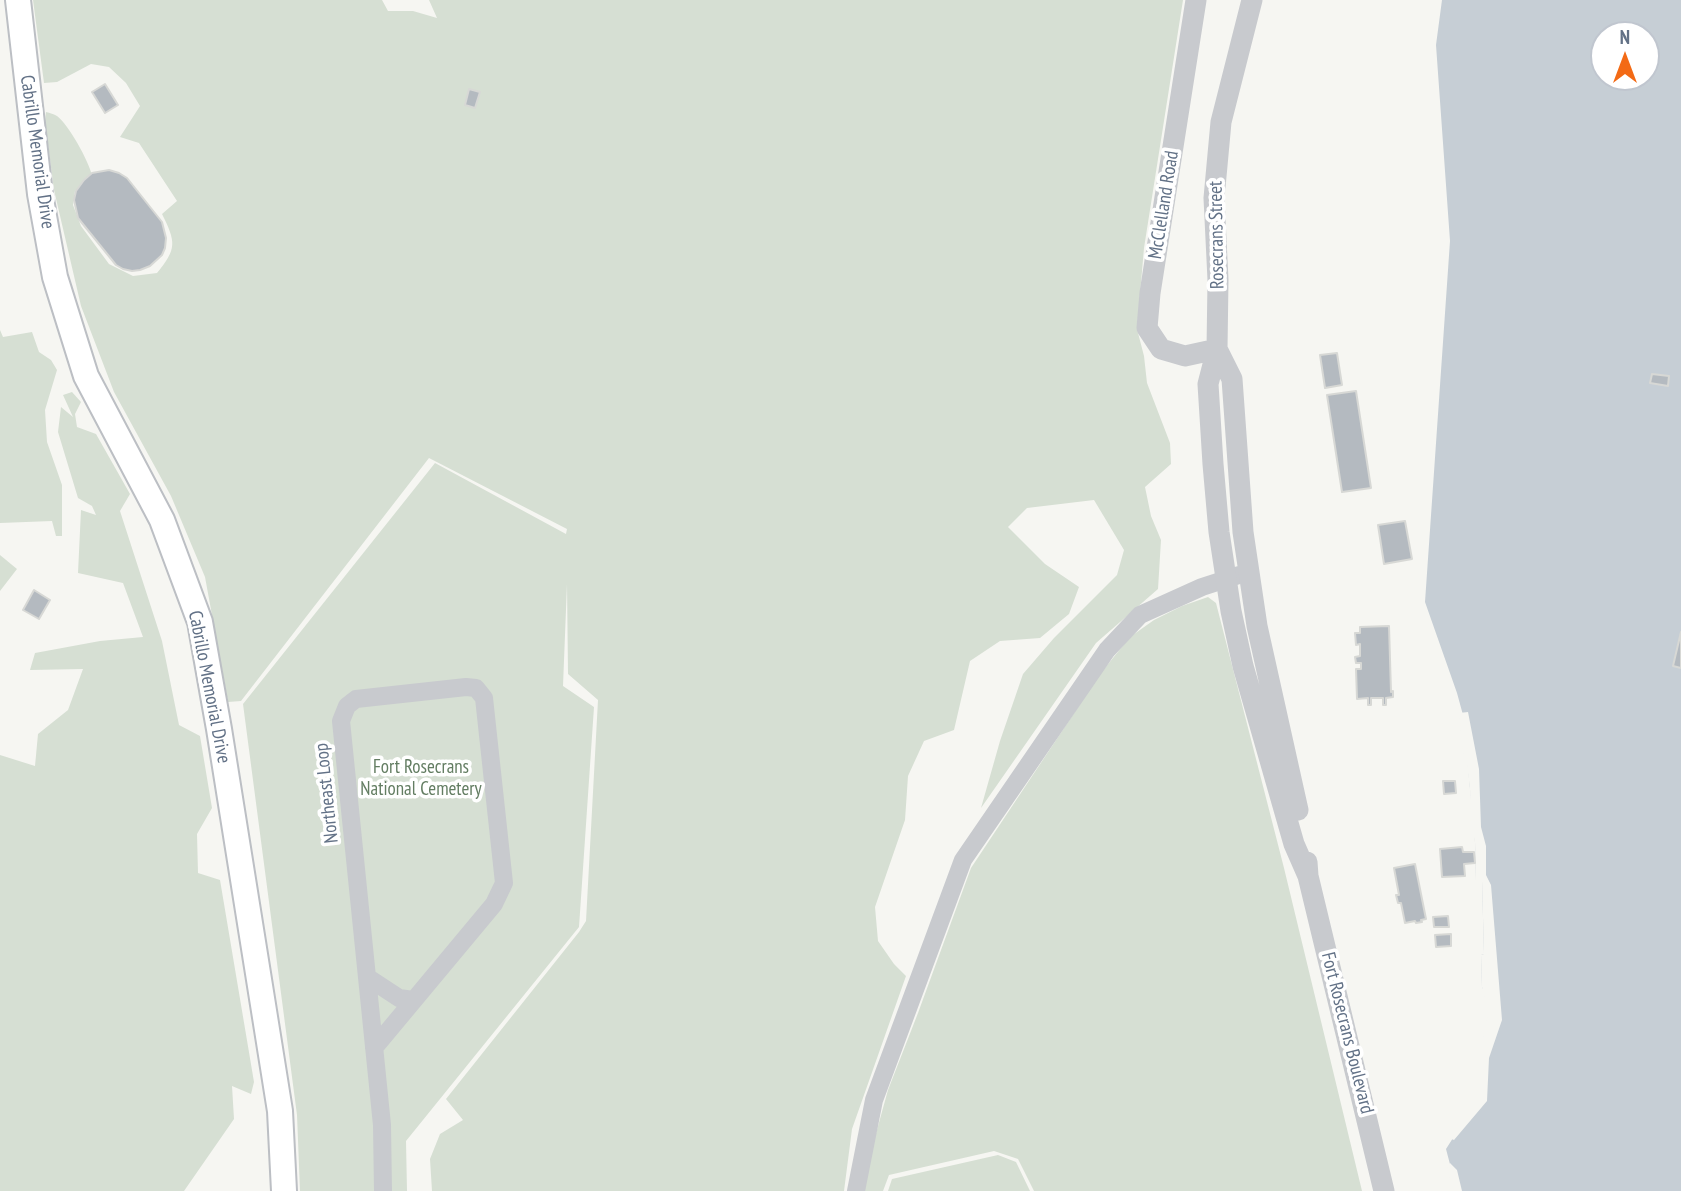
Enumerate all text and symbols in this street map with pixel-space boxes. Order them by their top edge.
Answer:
north arrow [1590,21,1660,91]
text: N [1620,25,1630,49]
street label: Cabrillo Memorial Drive [15,74,59,230]
street label: McClelland Road [1144,149,1184,261]
street label: Rosecrans Street [1205,181,1229,289]
street label: Cabrillo Memorial Drive [183,609,235,765]
street label: Northeast Loop [310,742,344,844]
park label: Fort Rosecrans National Cemetery [360,757,482,801]
street label: Fort Rosecrans Boulevard [1316,950,1378,1116]

